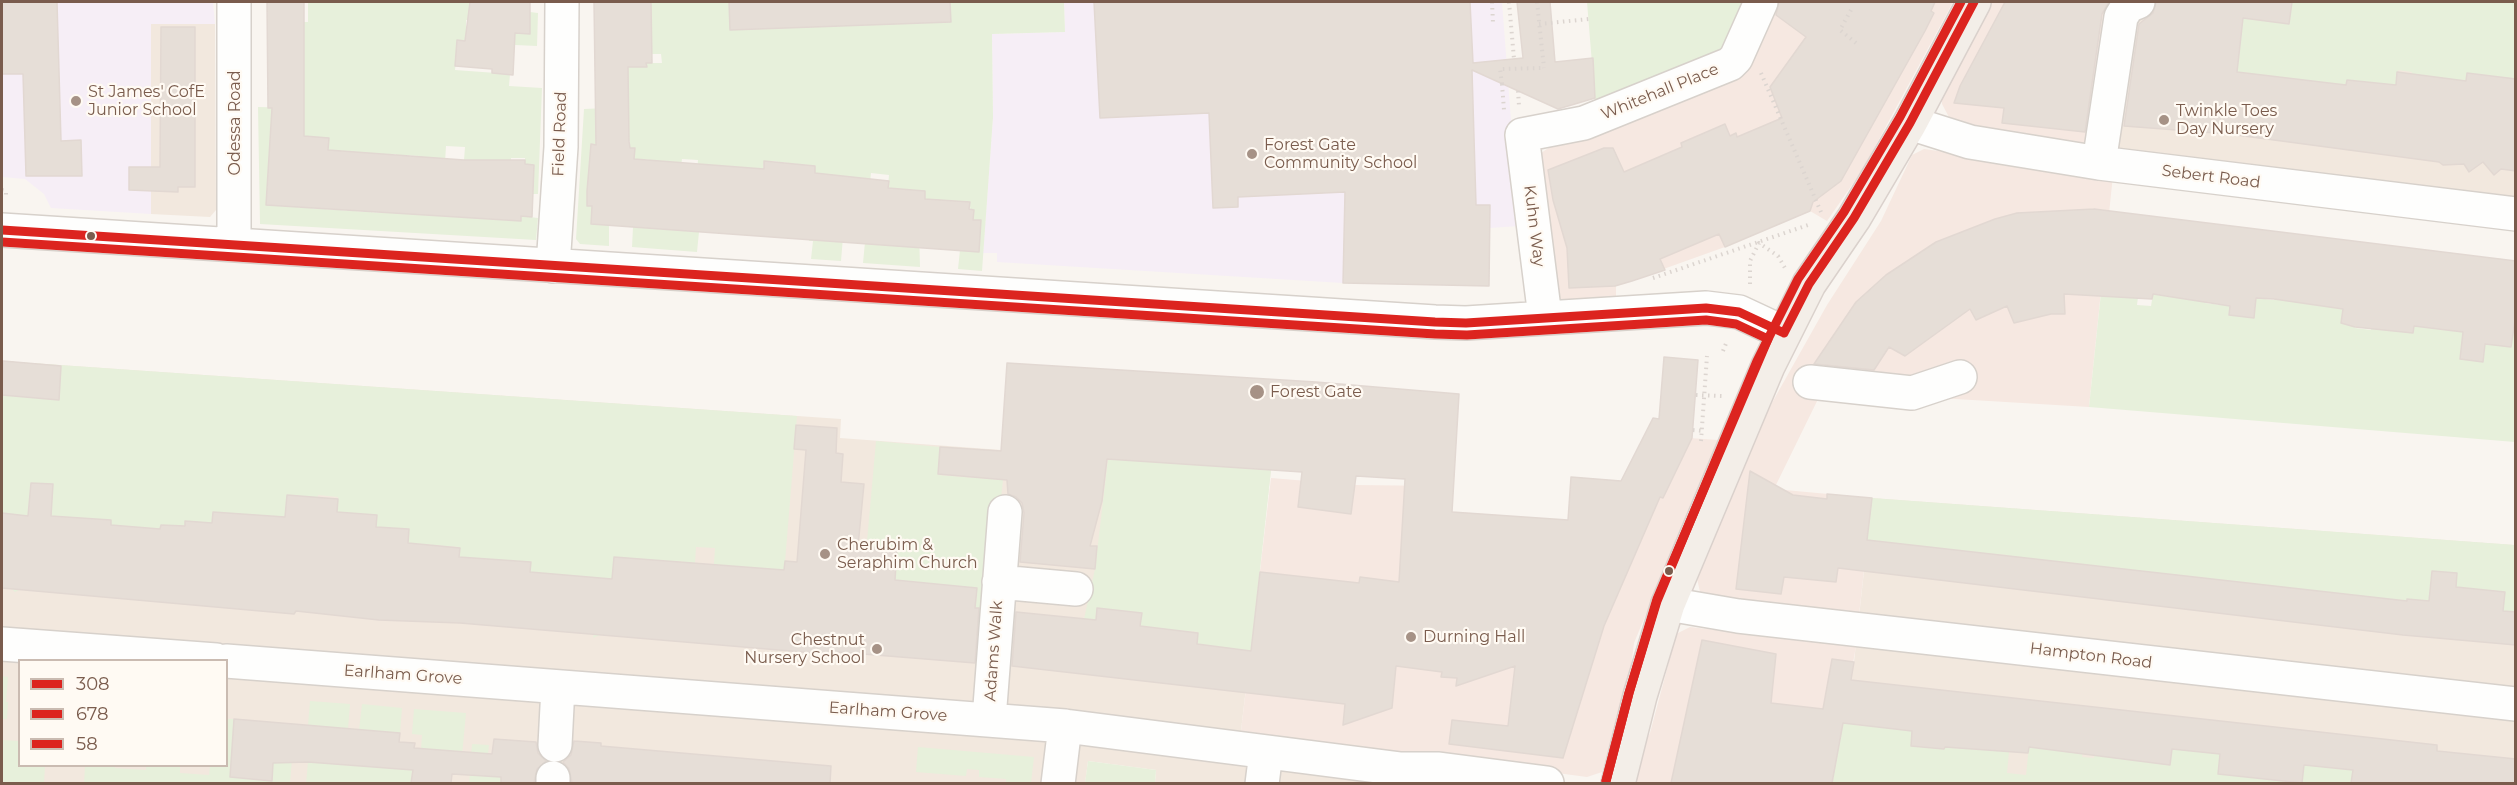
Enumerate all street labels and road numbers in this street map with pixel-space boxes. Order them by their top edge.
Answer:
street label: Whitehall Place [1598,60,1722,124]
street label: Odessa Road [225,70,245,176]
street label: Field Road [549,91,571,177]
street label: Sebert Road [2161,161,2261,193]
street label: Kuhn Way [1519,184,1549,268]
street label: Adams Walk [981,600,1007,702]
street label: Hampton Road [2029,639,2153,673]
street label: Earlham Grove [343,661,463,689]
street label: Earlham Grove [828,698,948,726]

